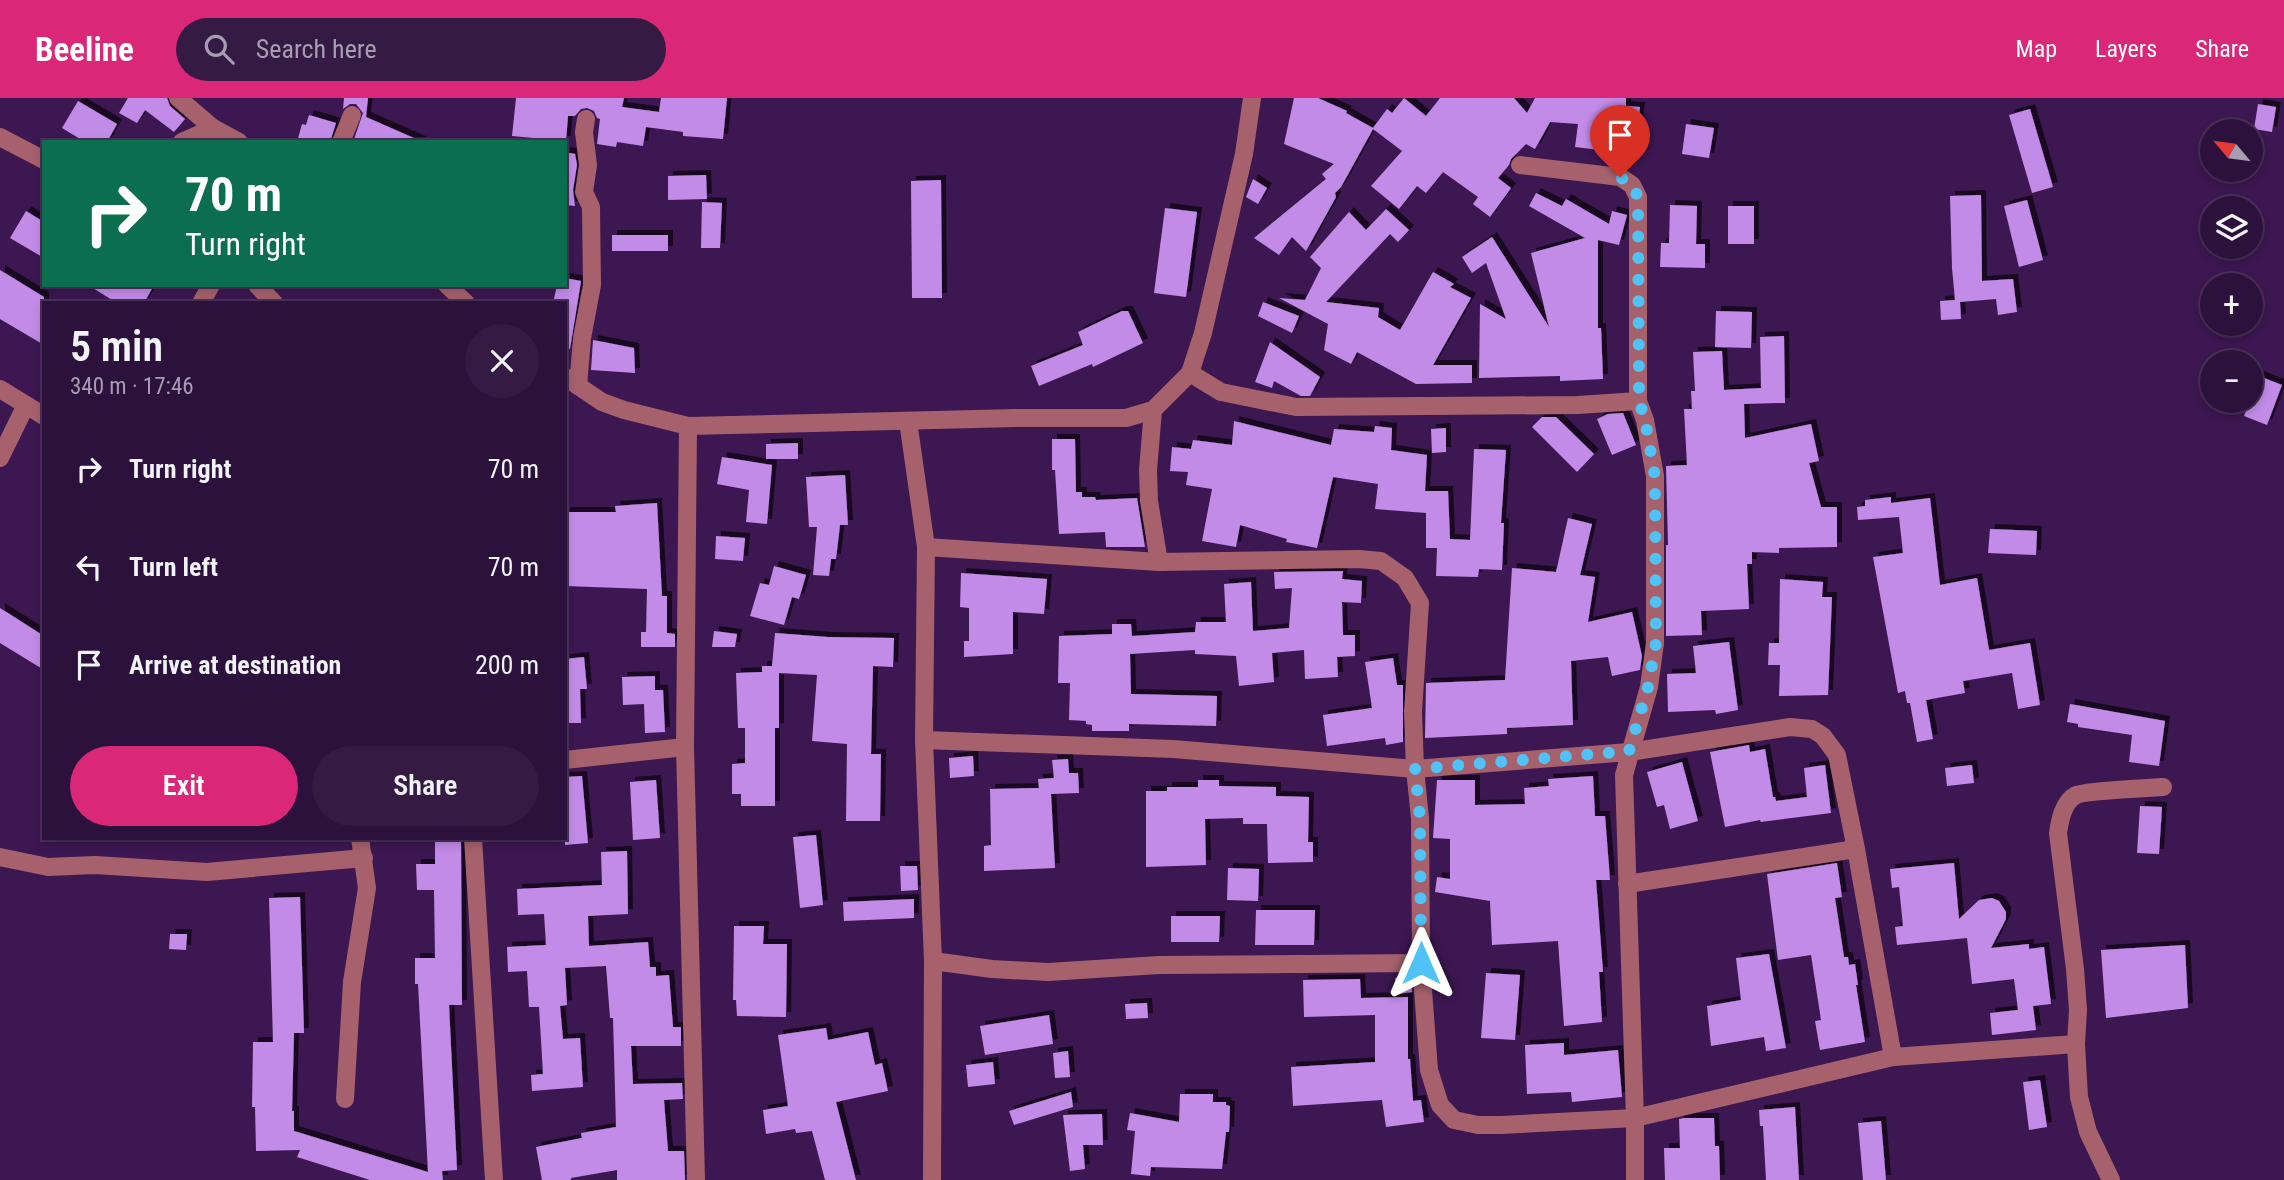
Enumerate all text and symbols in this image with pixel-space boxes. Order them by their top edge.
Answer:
search box [176,18,666,81]
text: Beeline [35,30,134,69]
icon: search [200,30,238,68]
text: Search here [256,34,377,64]
text: Map [2016,35,2057,63]
text: Layers [2095,35,2157,63]
text: Share [2195,35,2249,63]
pin [1590,105,1650,177]
icon: arrive [1601,116,1639,154]
north arrow [2200,119,2263,182]
map controls [2200,119,2263,413]
text: 70 m [185,166,282,223]
icon: right [70,168,161,259]
button: layers [2200,196,2263,259]
text: Turn right [185,225,306,263]
button: + [2200,273,2263,336]
text: 5 min [70,322,163,371]
button: close [465,324,539,398]
button: − [2200,350,2263,413]
text: 340 m · 17:46 [70,373,194,400]
icon: right [70,450,108,488]
text: Turn right [129,454,231,484]
text: 70 m [488,454,539,484]
icon: left [70,548,108,586]
text: Turn left [129,552,218,582]
text: 70 m [488,552,539,582]
icon: arrive [70,646,108,684]
text: Arrive at destination [129,650,341,680]
text: 200 m [475,650,539,680]
button: Exit [70,746,298,826]
button: Share [312,746,539,826]
position arrow [1384,926,1458,1000]

